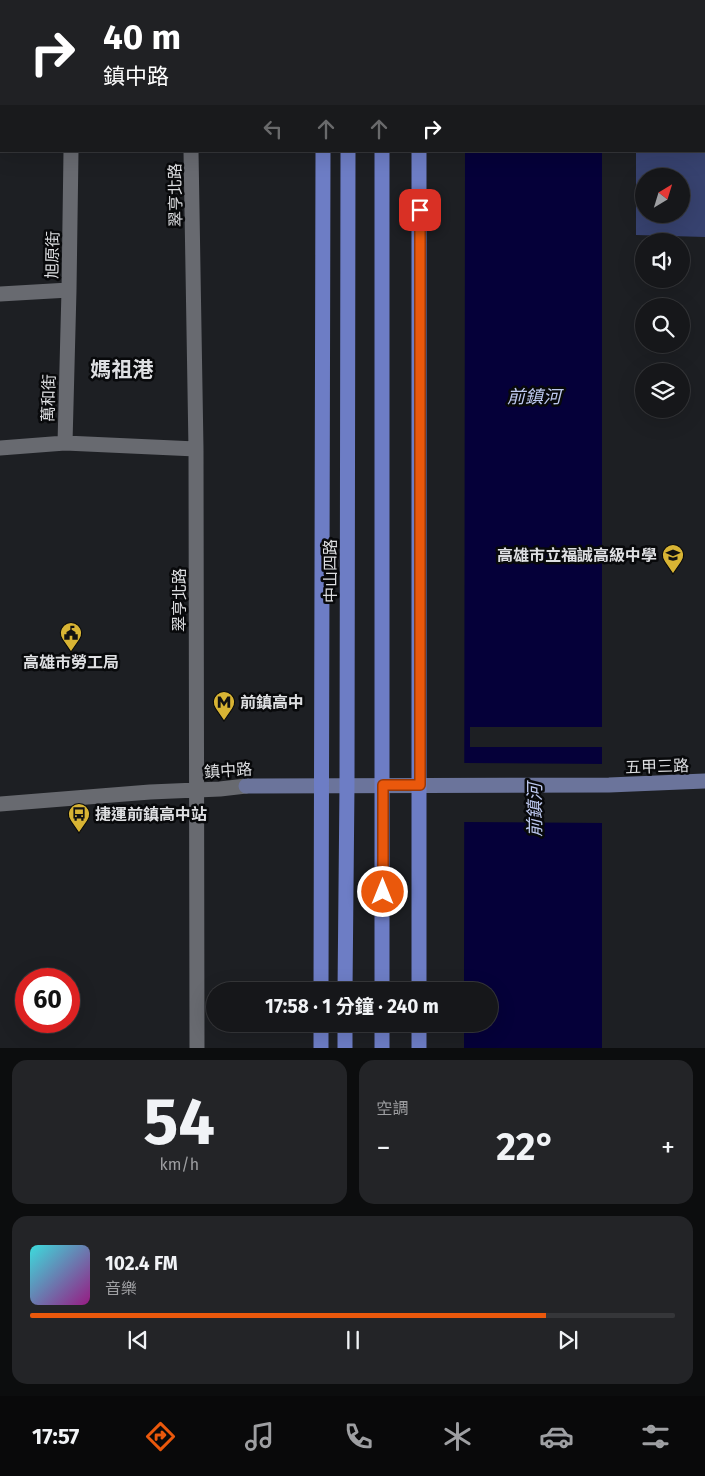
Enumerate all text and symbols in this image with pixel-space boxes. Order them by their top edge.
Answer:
text: 40 m [103,16,181,58]
icon: right [20,20,85,85]
text: 鎮中路 [103,63,169,90]
icon: left [259,115,287,143]
icon: ahead [312,115,340,143]
icon: ahead [365,115,393,143]
icon: right [418,115,446,143]
street label: 翠亨北路 [165,163,186,227]
north arrow [635,168,690,222]
map controls [635,168,690,418]
pin [399,189,441,231]
icon: arrive [406,196,434,224]
street label: 旭原街 [43,231,62,279]
button: sound [635,233,690,288]
button: search [635,298,690,353]
district label: 媽祖港 [91,357,154,383]
button: layers [635,363,690,418]
street label: 萬和街 [38,374,59,422]
water label: 前鎮河 [507,386,564,408]
street label: 中山四路 [321,539,340,603]
school or university icon: 高雄市立福誠高級中學 [661,543,685,574]
place label: 高雄市立福誠高級中學 [497,546,657,565]
street label: 翠亨北路 [170,568,189,632]
public building icon: 高雄市勞工局 [59,621,83,652]
place label: 高雄市勞工局 [23,653,119,672]
metro station icon: 前鎮高中 [212,690,236,721]
place label: 前鎮高中 [240,693,304,712]
street label: 五甲三路 [625,756,689,777]
street label: 鎮中路 [203,759,253,782]
water label: 前鎮河 [524,780,546,837]
bus stop icon: 捷運前鎮高中站 [67,802,91,833]
place label: 捷運前鎮高中站 [95,805,207,824]
position arrow [356,865,408,917]
speed limit sign: 60 [15,968,80,1033]
text: 17:58 · 1 分鐘 · 240 m [265,995,439,1018]
text: 54 [143,1083,215,1161]
text: 空調 [377,1099,409,1118]
text: 22° [496,1124,555,1170]
text: − [377,1131,391,1164]
text: + [661,1131,675,1164]
text: km/h [159,1155,199,1174]
text: 102.4 FM [105,1252,178,1275]
text: 音樂 [105,1279,137,1298]
icon: previous [124,1326,152,1354]
icon: pause [339,1326,367,1354]
icon: next [554,1326,582,1354]
icon: directions [143,1419,178,1454]
icon: music [242,1419,277,1454]
icon: phone [341,1419,376,1454]
icon: climate [440,1419,475,1454]
icon: car [539,1419,574,1454]
icon: filters [638,1419,673,1454]
text: 17:57 [32,1423,79,1450]

